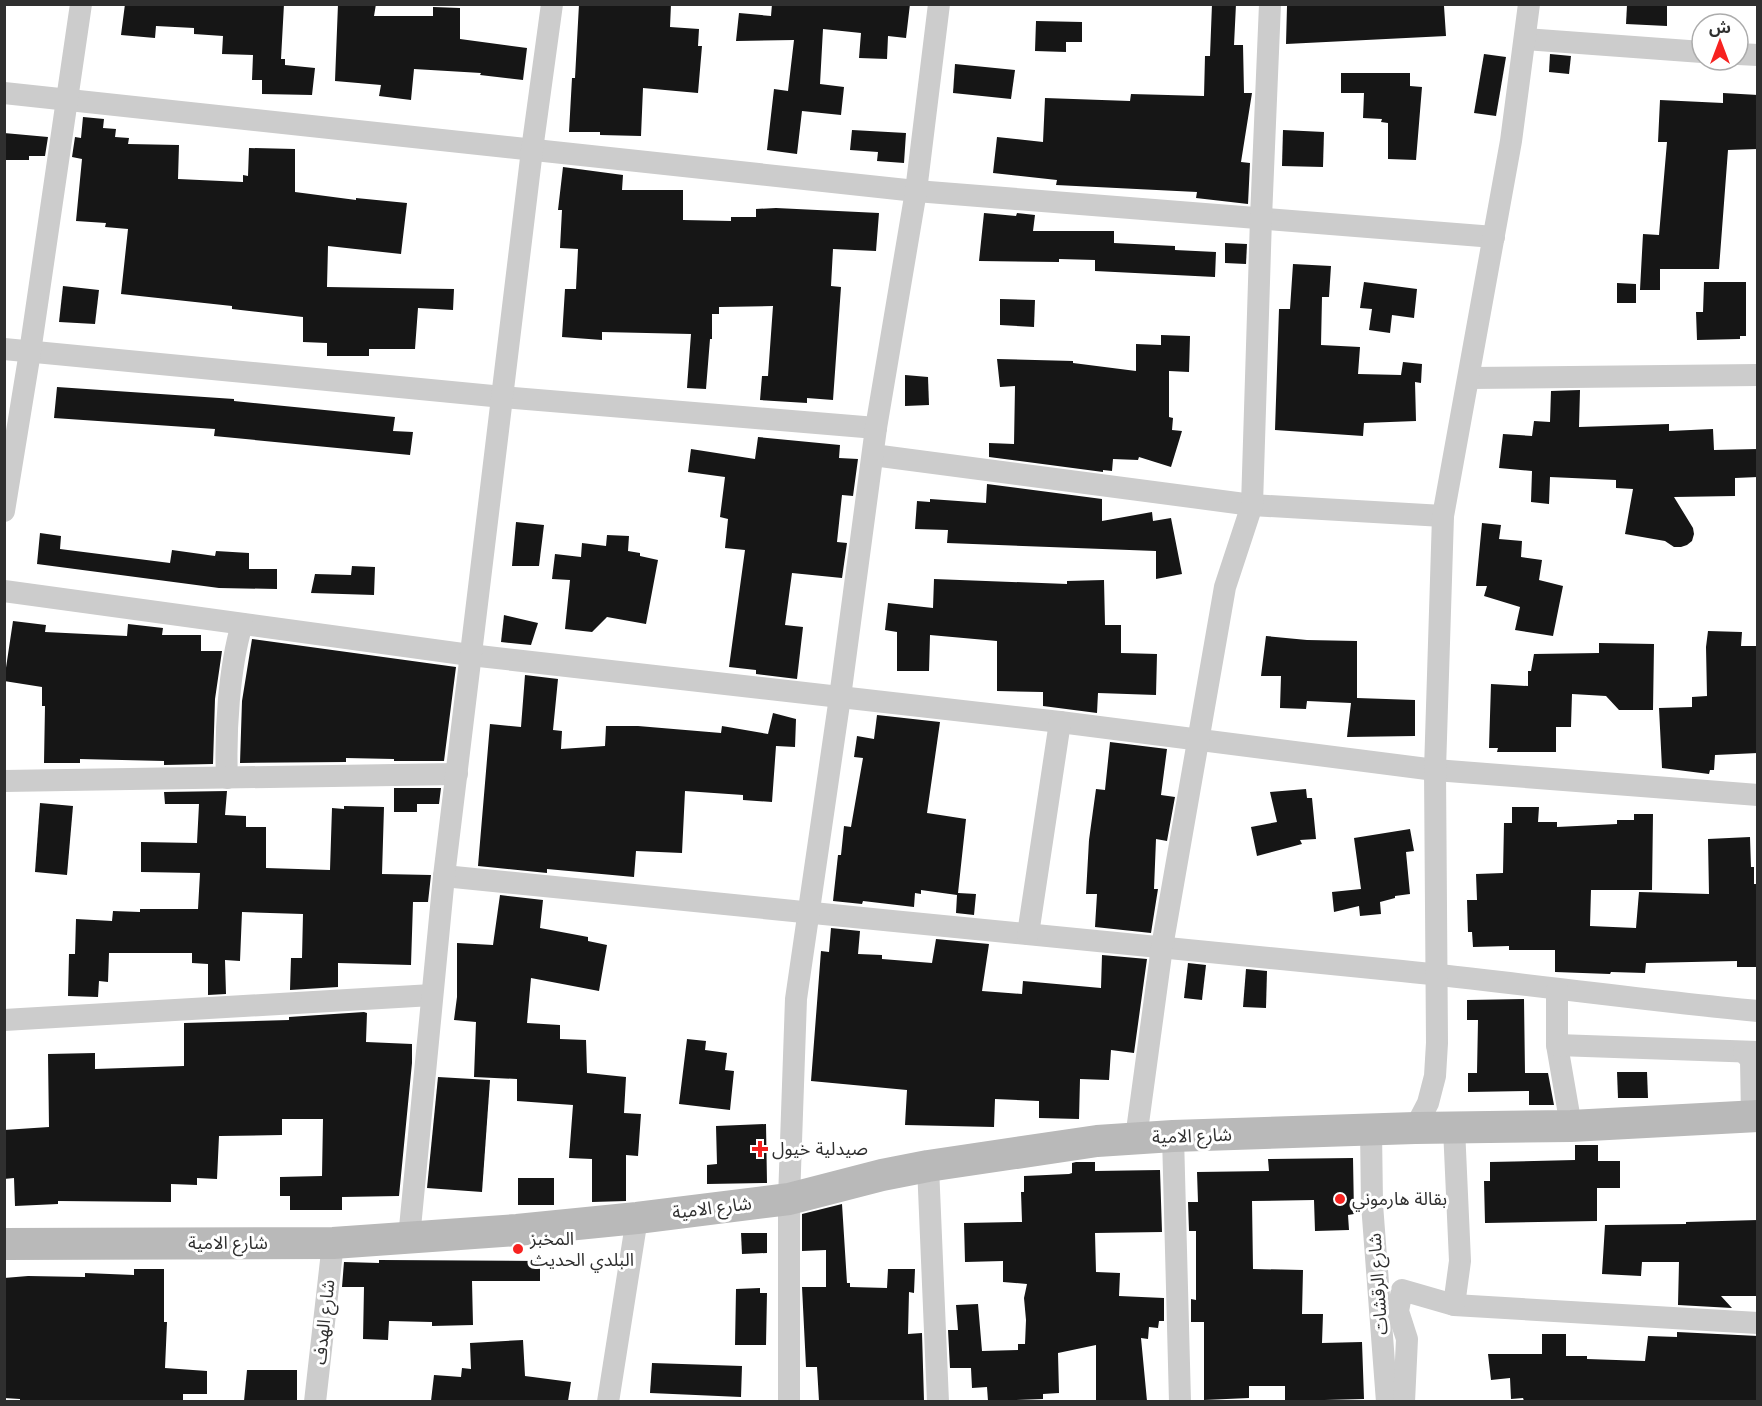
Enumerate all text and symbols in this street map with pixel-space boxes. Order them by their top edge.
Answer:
north arrow [1690,12,1750,72]
text: ش [1709,17,1731,37]
street label: شارع الامية [1152,1124,1232,1151]
place label: صيدلية خيول [772,1138,868,1160]
marker: صيدلية خيول [753,1142,767,1156]
place label: بقالة هارموني [1352,1188,1447,1212]
street label: شارع الامية [671,1192,753,1227]
marker: بقالة هارموني [1333,1192,1347,1206]
place label: المخبز البلدي الحديث [529,1228,634,1273]
street label: شارع الامية [188,1232,268,1257]
street label: شارع الرقشات [1363,1232,1396,1336]
marker: المخبز البلدي الحديث [511,1242,525,1256]
street label: شارع الهدف [309,1278,342,1366]

